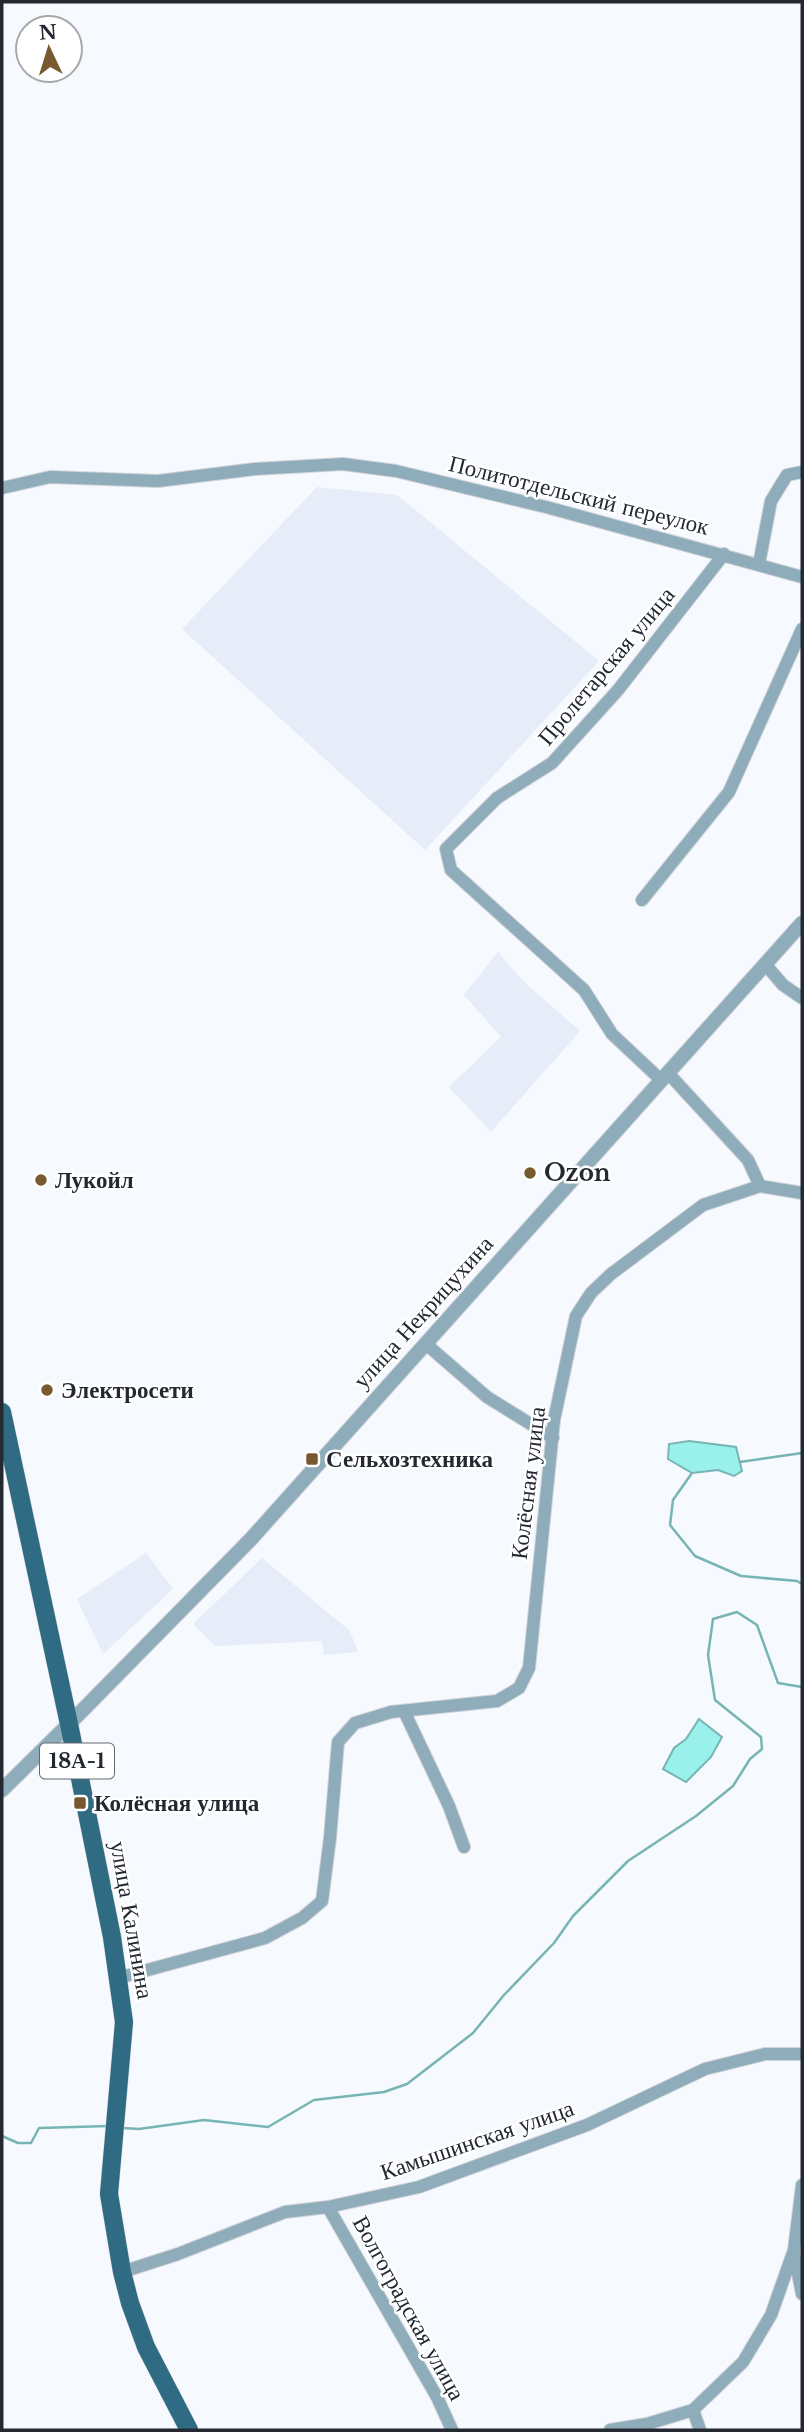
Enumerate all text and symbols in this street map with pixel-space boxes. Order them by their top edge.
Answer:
north arrow [14,14,84,84]
text: N [38,20,58,45]
street label: Политотдельский переулок [446,449,713,541]
street label: Пролетарская улица [532,581,680,751]
place label: Ozon [544,1159,611,1187]
marker: Ozon [522,1165,538,1181]
place label: Лукойл [55,1166,134,1194]
marker: Лукойл [33,1172,49,1188]
street label: улица Некрицухина [347,1230,499,1394]
place label: Электросети [61,1376,194,1404]
marker: Электросети [39,1382,55,1398]
street label: Колёсная улица [505,1405,551,1561]
place label: Сельхозтехника [326,1445,493,1473]
marker: Сельхозтехника [304,1451,320,1467]
road number: 18А-1 [40,1744,114,1778]
place label: Колёсная улица [94,1789,260,1817]
marker: Колёсная улица [72,1795,88,1811]
street label: улица Калинина [104,1839,160,2001]
street label: Камышинская улица [377,2094,577,2186]
street label: Волгоградская улица [347,2211,471,2405]

